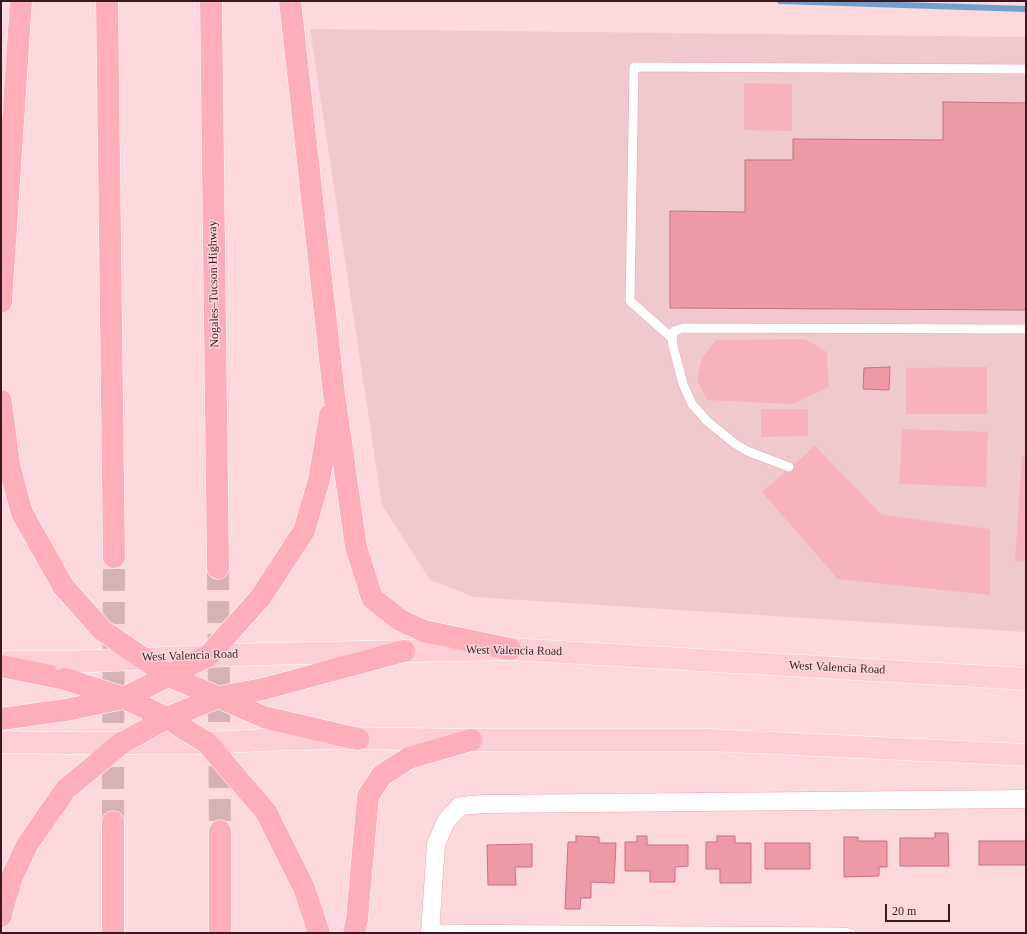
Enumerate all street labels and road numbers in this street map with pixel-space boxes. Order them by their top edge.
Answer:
street label: Nogales–Tucson Highway [206,220,222,348]
street label: West Valencia Road [466,643,562,659]
street label: West Valencia Road [142,647,238,665]
street label: West Valencia Road [789,658,885,678]

